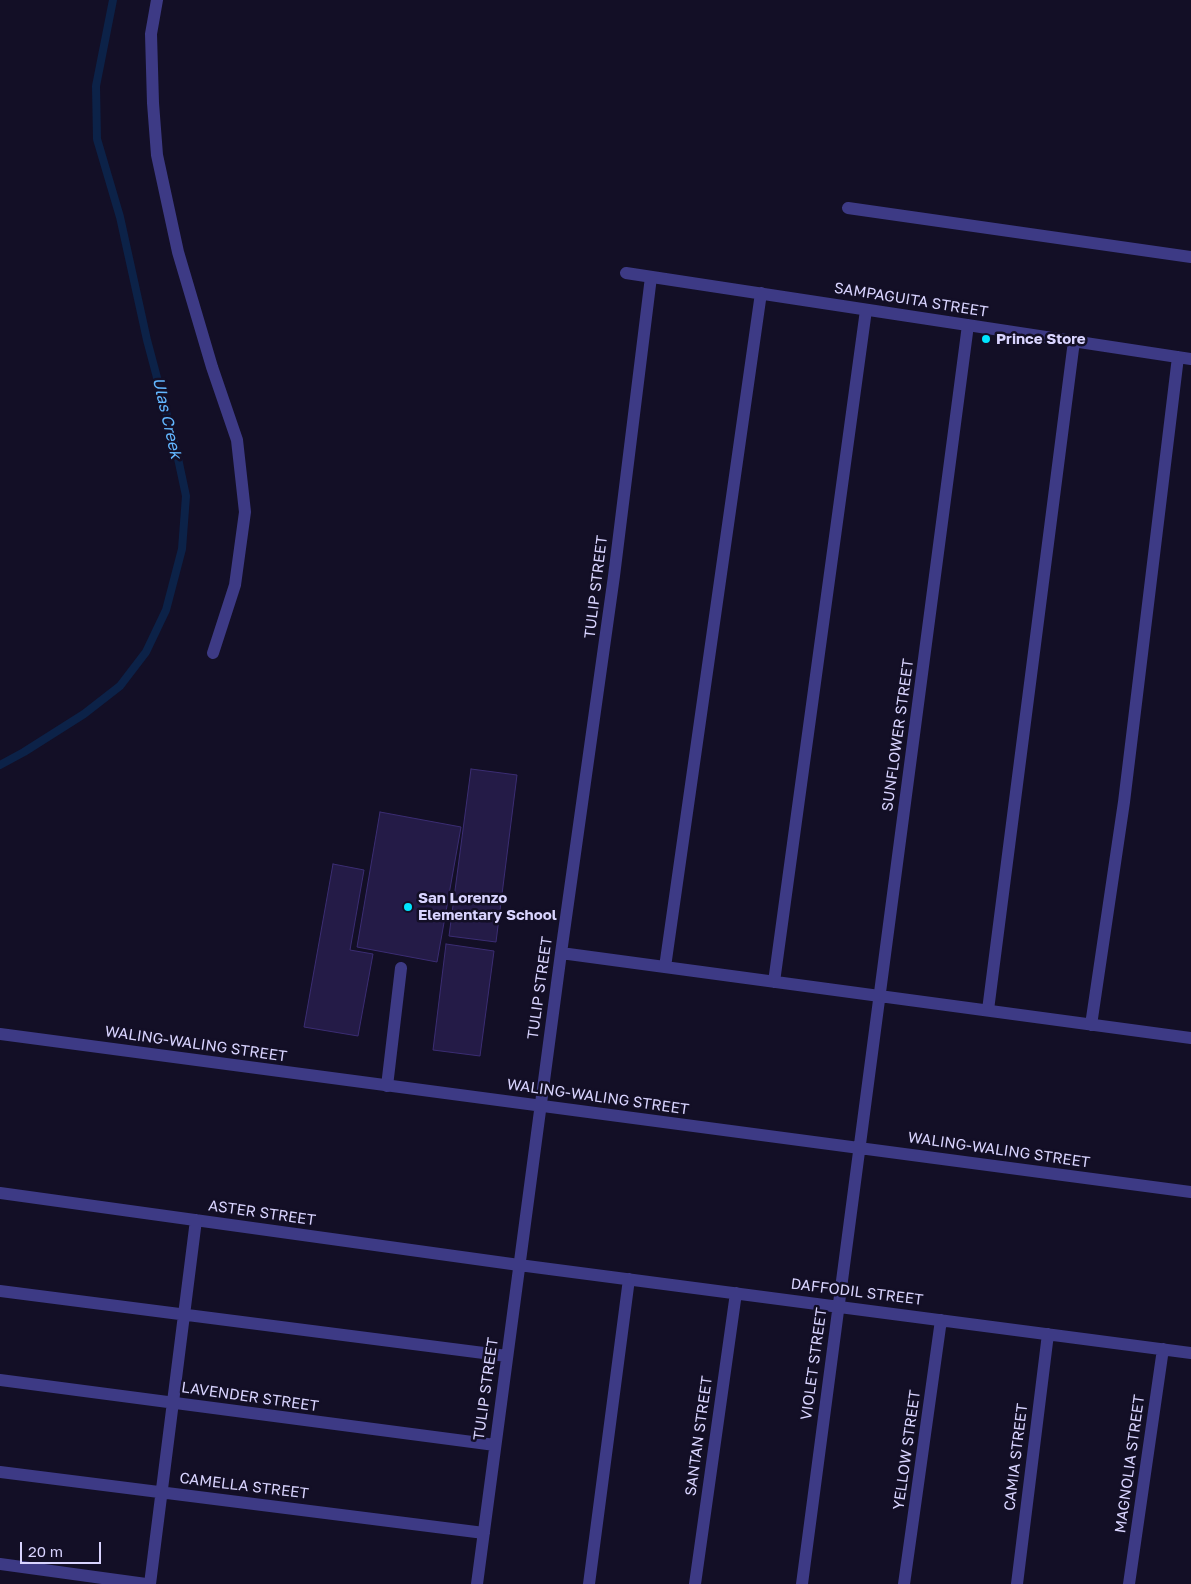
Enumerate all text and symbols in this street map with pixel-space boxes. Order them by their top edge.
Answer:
street label: SAMPAGUITA STREET [833,279,989,321]
place label: Prince Store [996,330,1086,348]
marker: Prince Store [980,333,992,345]
water label: Ulas Creek [148,375,186,461]
street label: TULIP STREET [581,534,611,640]
street label: SUNFLOWER STREET [878,658,918,812]
place label: San Lorenzo Elementary School [418,889,557,924]
marker: San Lorenzo Elementary School [402,901,414,913]
street label: TULIP STREET [524,935,556,1041]
street label: WALING-WALING STREET [104,1022,288,1066]
street label: WALING-WALING STREET [506,1075,690,1119]
street label: WALING-WALING STREET [907,1128,1091,1172]
street label: ASTER STREET [207,1197,317,1229]
street label: DAFFODIL STREET [790,1275,924,1309]
street label: VIOLET STREET [797,1307,831,1421]
street label: TULIP STREET [470,1336,502,1442]
street label: SANTAN STREET [682,1375,716,1497]
street label: LAVENDER STREET [180,1378,320,1416]
street label: YELLOW STREET [890,1389,924,1511]
street label: MAGNOLIA STREET [1111,1394,1149,1534]
street label: CAMIA STREET [1000,1402,1032,1512]
street label: CAMELLA STREET [178,1469,310,1503]
scale bar [22,1532,104,1564]
text: 20 m [28,1542,63,1560]

